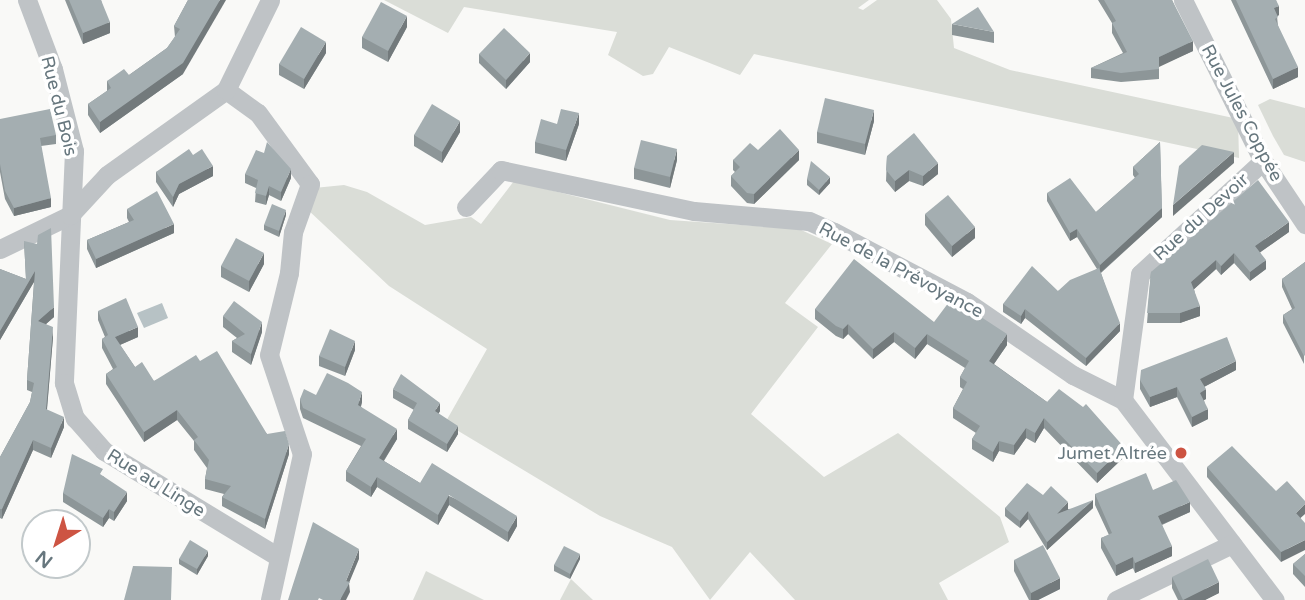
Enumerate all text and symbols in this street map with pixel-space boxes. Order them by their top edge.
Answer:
street label: Rue Jules Coppée [1197,41,1287,185]
street label: Rue du Bois [36,54,82,158]
street label: Rue du Devoir [1149,169,1253,265]
street label: Rue de la Prévoyance [815,217,987,323]
place label: Jumet Altrée [1058,442,1167,464]
street label: Rue au Linge [103,444,209,522]
marker: Jumet Altrée [1173,445,1189,461]
north arrow [21,509,91,579]
text: N [32,546,57,572]

